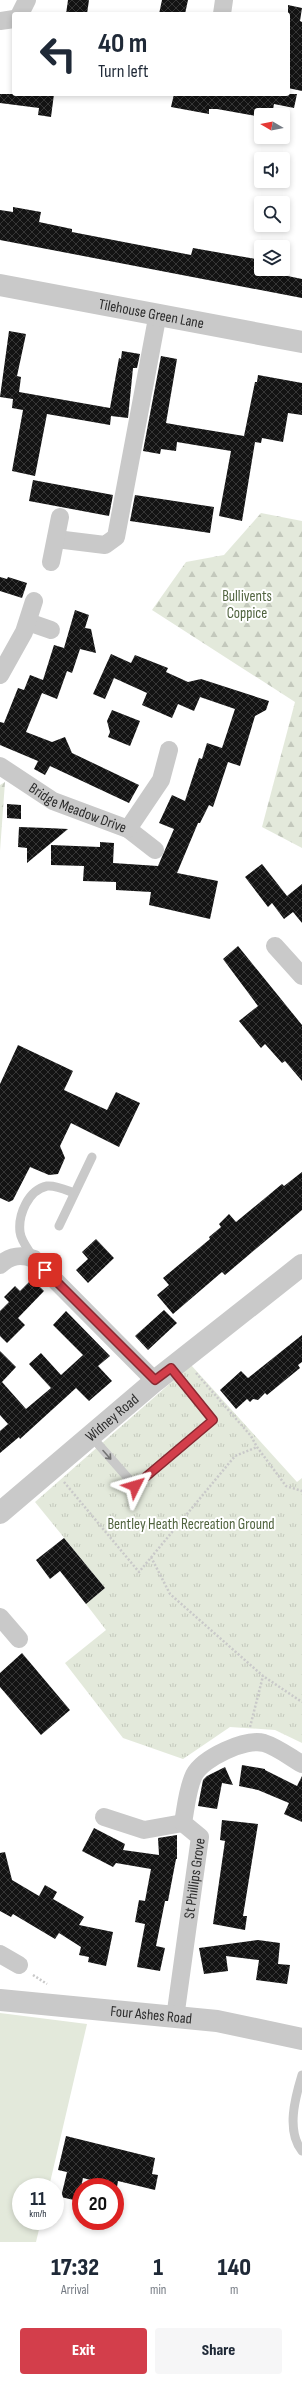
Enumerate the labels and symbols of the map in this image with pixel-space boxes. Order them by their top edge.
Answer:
north arrow [254,108,290,144]
street label: Tilehouse Green Lane [97,295,205,333]
park label: Bullivents Coppice [222,587,272,623]
street label: Bridge Meadow Drive [25,779,129,838]
pin [28,1253,62,1287]
street label: Widney Road [82,1390,143,1446]
one-way arrow [102,1449,111,1460]
position arrow [114,1465,156,1507]
park label: Bentley Heath Recreation Ground [107,1515,275,1534]
street label: St Phillips Grove [180,1837,210,1920]
street label: Four Ashes Road [110,2002,193,2029]
speed limit sign: 20 [72,2178,124,2230]

